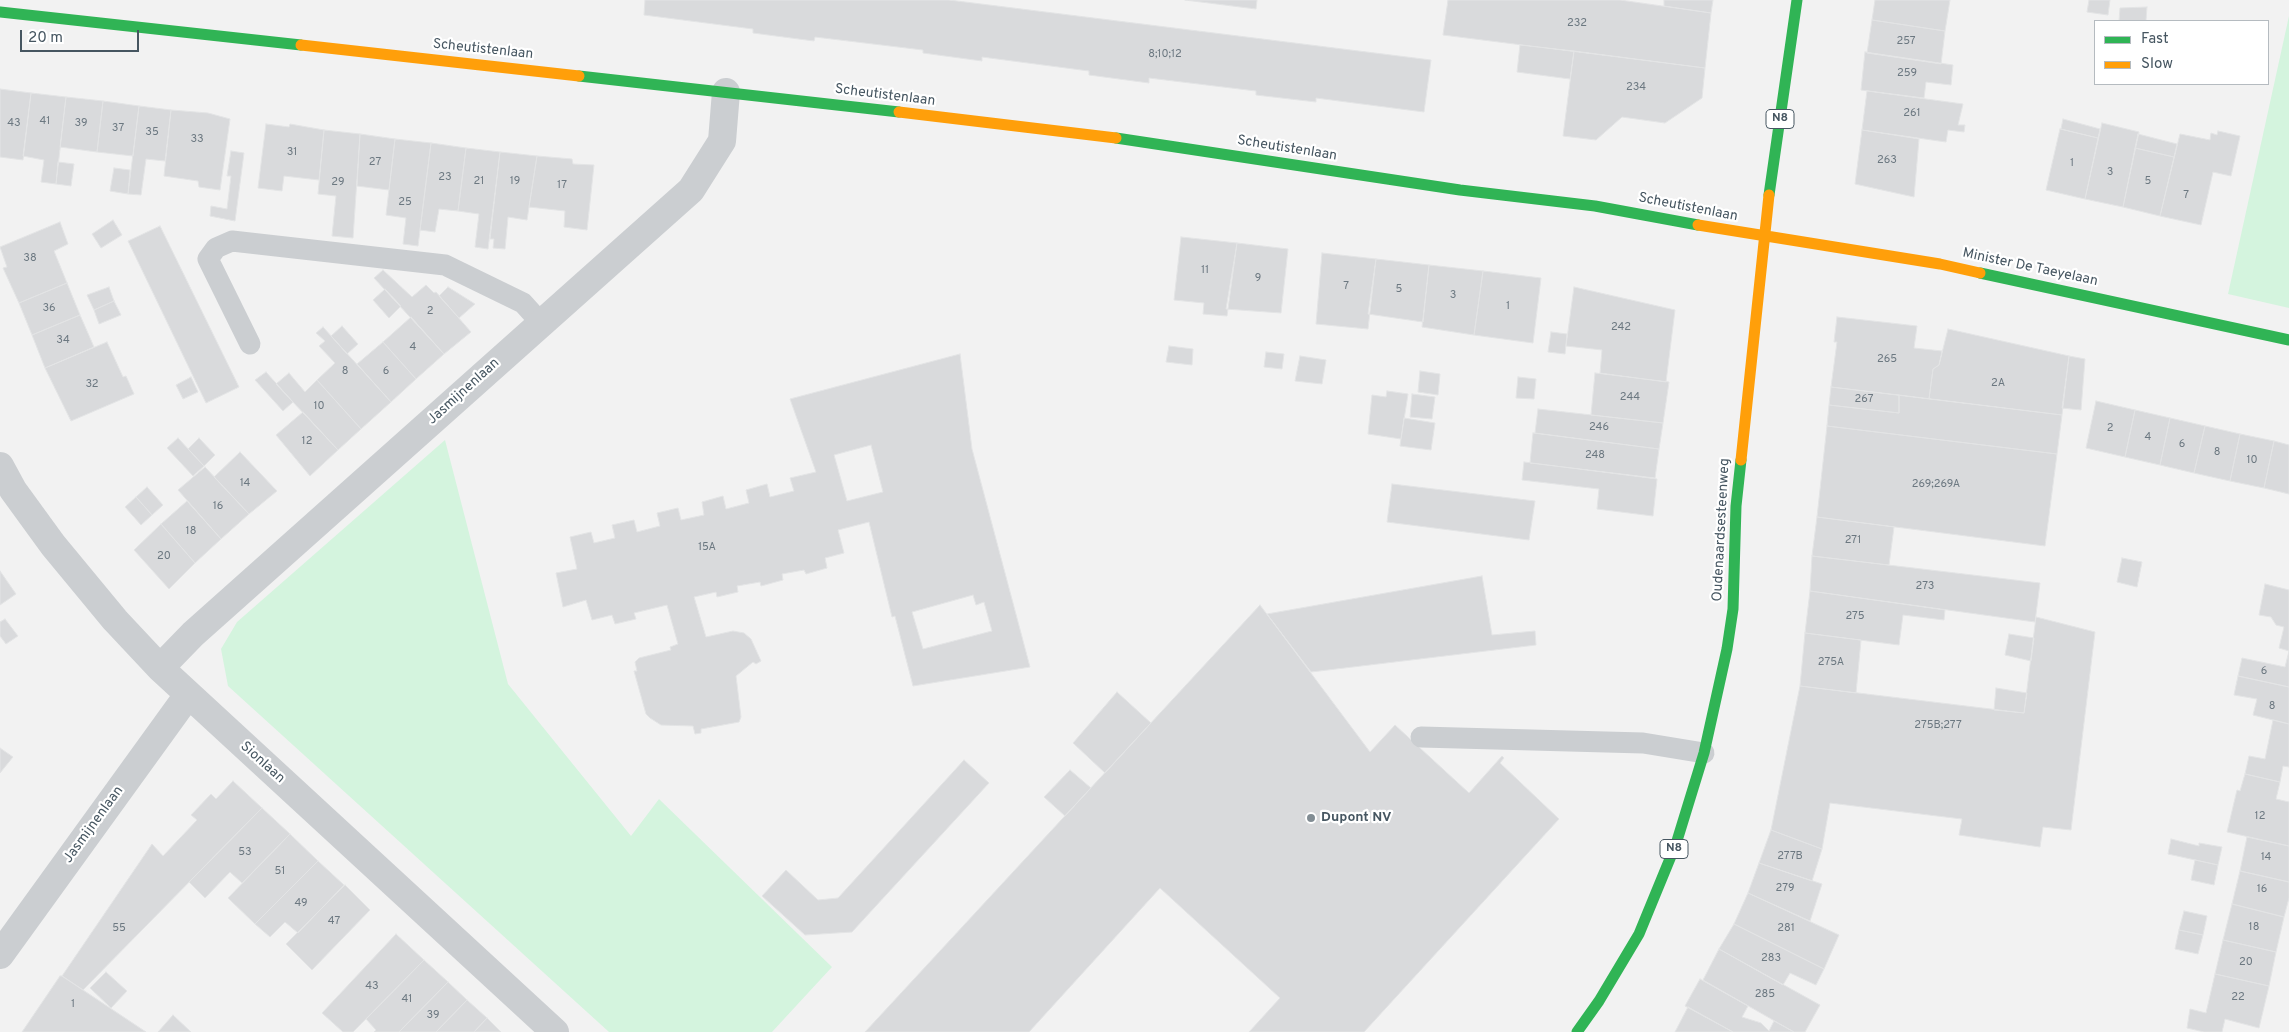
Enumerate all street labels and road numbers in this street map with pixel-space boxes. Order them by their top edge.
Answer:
street label: Scheutistenlaan [432,36,534,64]
street label: Scheutistenlaan [834,82,936,110]
road number: N8 [1766,110,1794,128]
street label: Scheutistenlaan [1236,133,1338,165]
street label: Scheutistenlaan [1637,190,1739,226]
street label: Minister De Taeyelaan [1961,245,2099,291]
street label: Jasmijnenlaan [425,355,503,429]
street label: Oudenaardsesteenweg [1710,458,1734,602]
street label: Sionlaan [236,739,288,787]
street label: Jasmijnenlaan [60,783,128,867]
road number: N8 [1660,840,1688,859]

